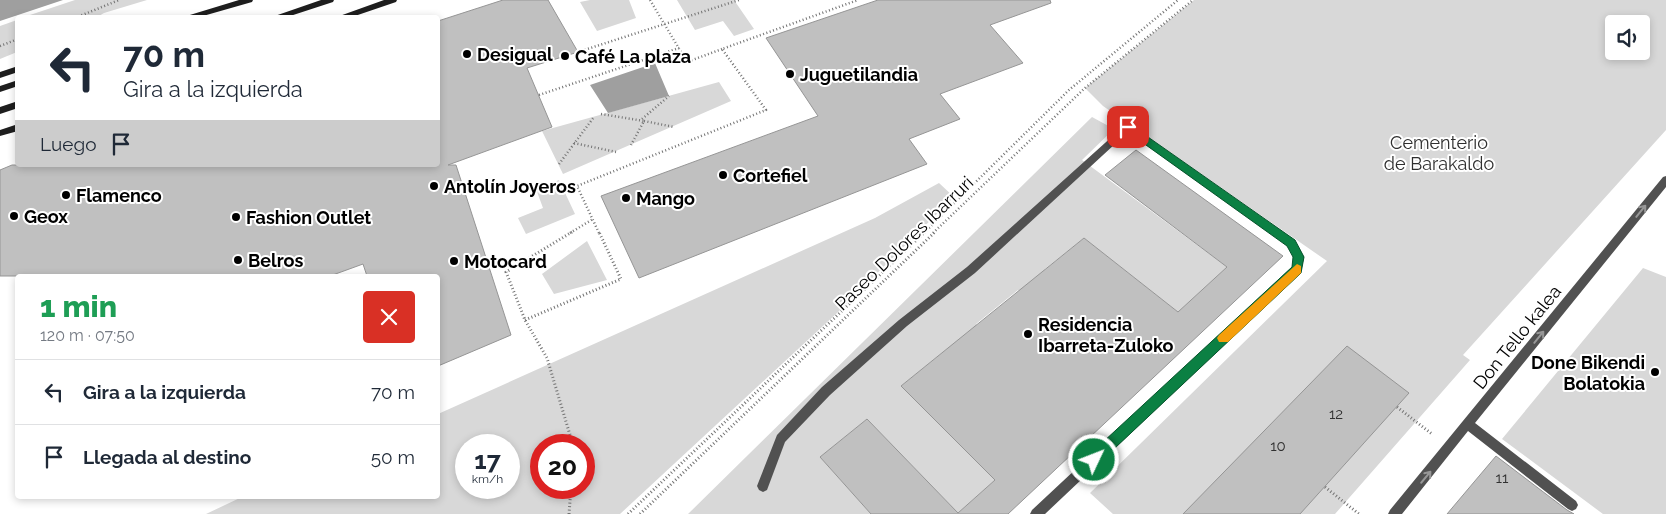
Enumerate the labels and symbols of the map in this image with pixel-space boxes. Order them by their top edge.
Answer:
place label: Desigual [477,44,553,65]
place label: Café La plaza [575,46,691,67]
marker: Desigual [461,48,473,60]
marker: Café La plaza [559,50,571,62]
place label: Juguetilandia [800,64,918,85]
marker: Juguetilandia [784,68,796,80]
pin [1107,106,1149,148]
park label: Cementerio de Barakaldo [1384,132,1494,174]
place label: Cortefiel [733,165,808,186]
marker: Cortefiel [717,169,729,181]
street label: Paseo Dolores Ibarruri [831,172,977,314]
place label: Antolín Joyeros [444,176,576,197]
marker: Antolín Joyeros [428,180,440,192]
place label: Flamenco [76,185,162,206]
place label: Mango [636,188,695,209]
marker: Flamenco [60,189,72,201]
marker: Mango [620,192,632,204]
one-way arrow [1636,205,1647,218]
place label: Geox [24,206,68,227]
place label: Fashion Outlet [246,207,371,228]
marker: Geox [8,210,20,222]
marker: Fashion Outlet [230,211,242,223]
place label: Belros [248,250,303,271]
place label: Motocard [464,251,547,272]
marker: Belros [232,254,244,266]
marker: Motocard [448,255,460,267]
street label: Don Tello kalea [1469,281,1565,393]
place label: Residencia Ibarreta-Zuloko [1038,314,1174,356]
marker: Residencia Ibarreta-Zuloko [1022,328,1034,340]
one-way arrow [1534,331,1545,344]
place label: Done Bikendi Bolatokia [1531,352,1645,394]
marker: Done Bikendi Bolatokia [1649,366,1661,378]
house number: 12 [1329,405,1343,423]
position arrow [1067,433,1119,485]
speed limit sign: 20 [530,434,595,499]
house number: 10 [1270,437,1286,455]
house number: 11 [1496,469,1509,487]
one-way arrow [1420,470,1431,483]

